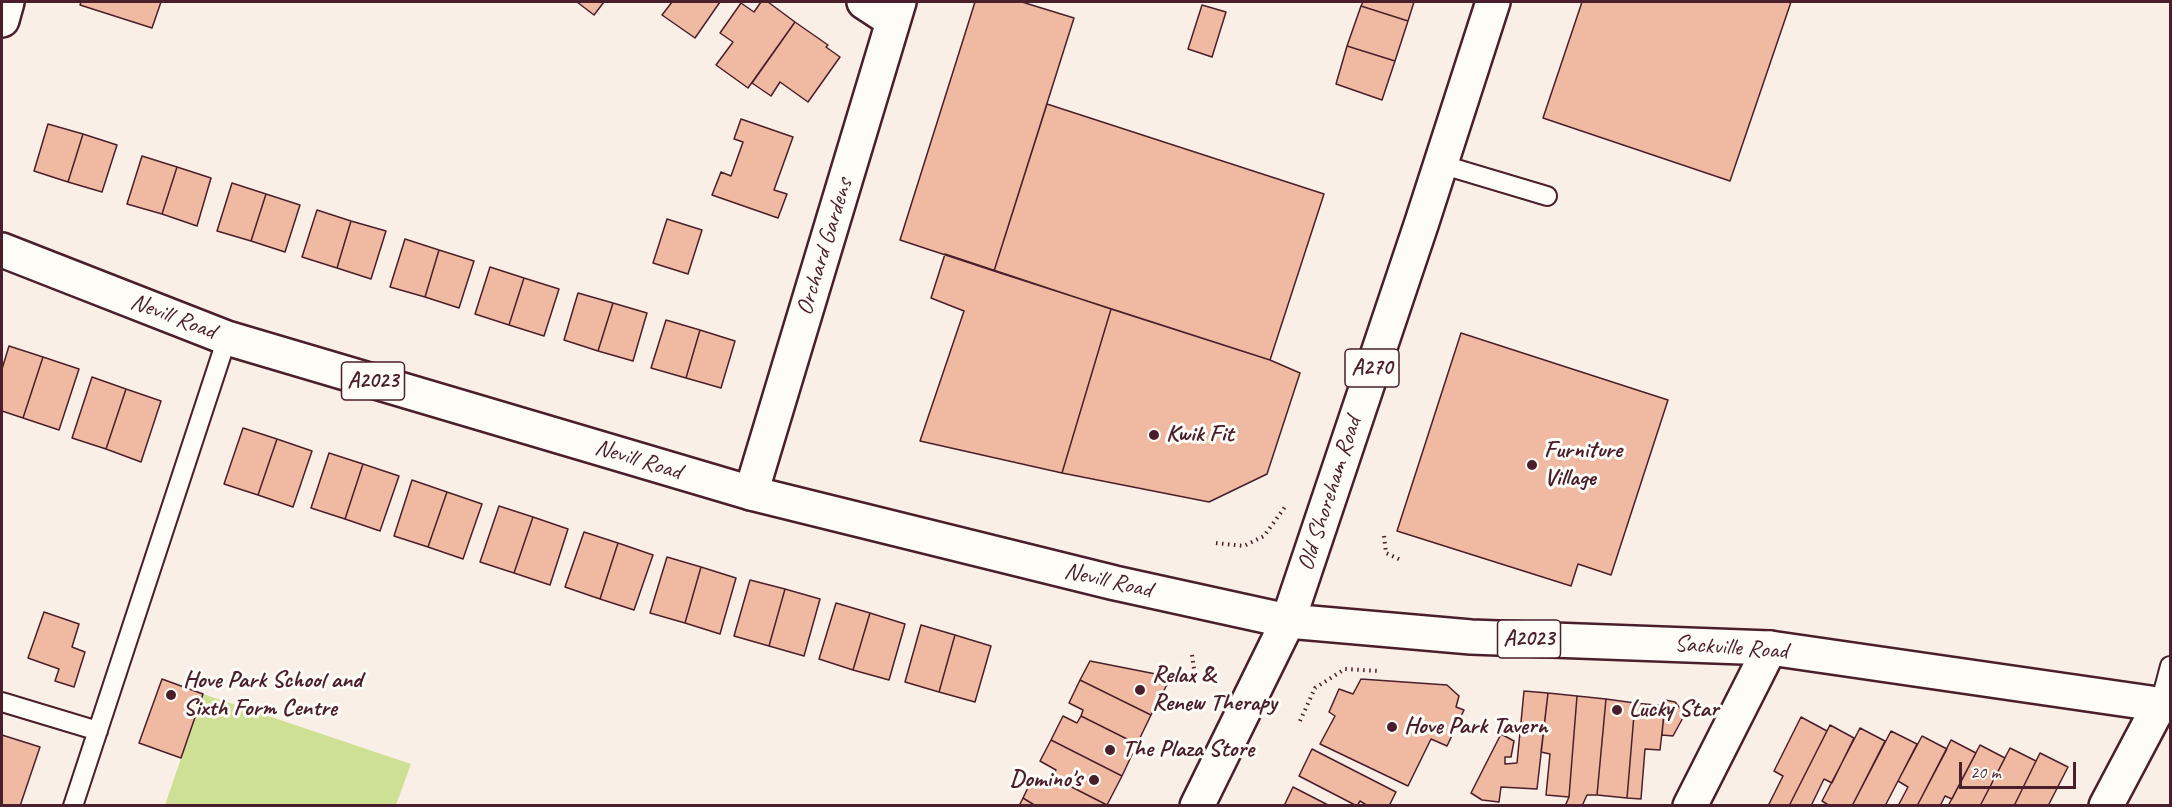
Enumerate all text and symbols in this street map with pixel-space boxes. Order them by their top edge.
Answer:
street label: Orchard Gardens [791,175,859,319]
street label: Nevill Road [126,288,220,346]
road number: A270 [1345,349,1399,387]
road number: A2023 [342,362,404,400]
street label: Old Shoreham Road [1292,413,1368,575]
place label: Kwik Fit [1166,421,1233,449]
marker: Kwik Fit [1147,428,1161,442]
street label: Nevill Road [591,433,685,487]
place label: Furniture Village [1544,437,1622,493]
marker: Furniture Village [1525,458,1539,472]
street label: Nevill Road [1061,557,1155,605]
road number: A2023 [1498,620,1561,658]
street label: Sackville Road [1673,630,1789,666]
place label: Relax & Renew Therapy [1152,662,1277,718]
place label: Hove Park School and Sixth Form Centre [183,667,362,723]
marker: Relax & Renew Therapy [1133,683,1147,697]
marker: Hove Park School and Sixth Form Centre [164,688,178,702]
place label: Lucky Star [1629,696,1718,724]
marker: Lucky Star [1610,703,1624,717]
place label: Hove Park Tavern [1404,713,1547,741]
marker: Hove Park Tavern [1385,720,1399,734]
place label: The Plaza Store [1122,736,1254,764]
marker: The Plaza Store [1103,743,1117,757]
scale bar [1962,750,2079,788]
text: 20 m [1970,761,2001,783]
place label: Domino's [1010,766,1082,794]
marker: Domino's [1087,773,1101,787]

